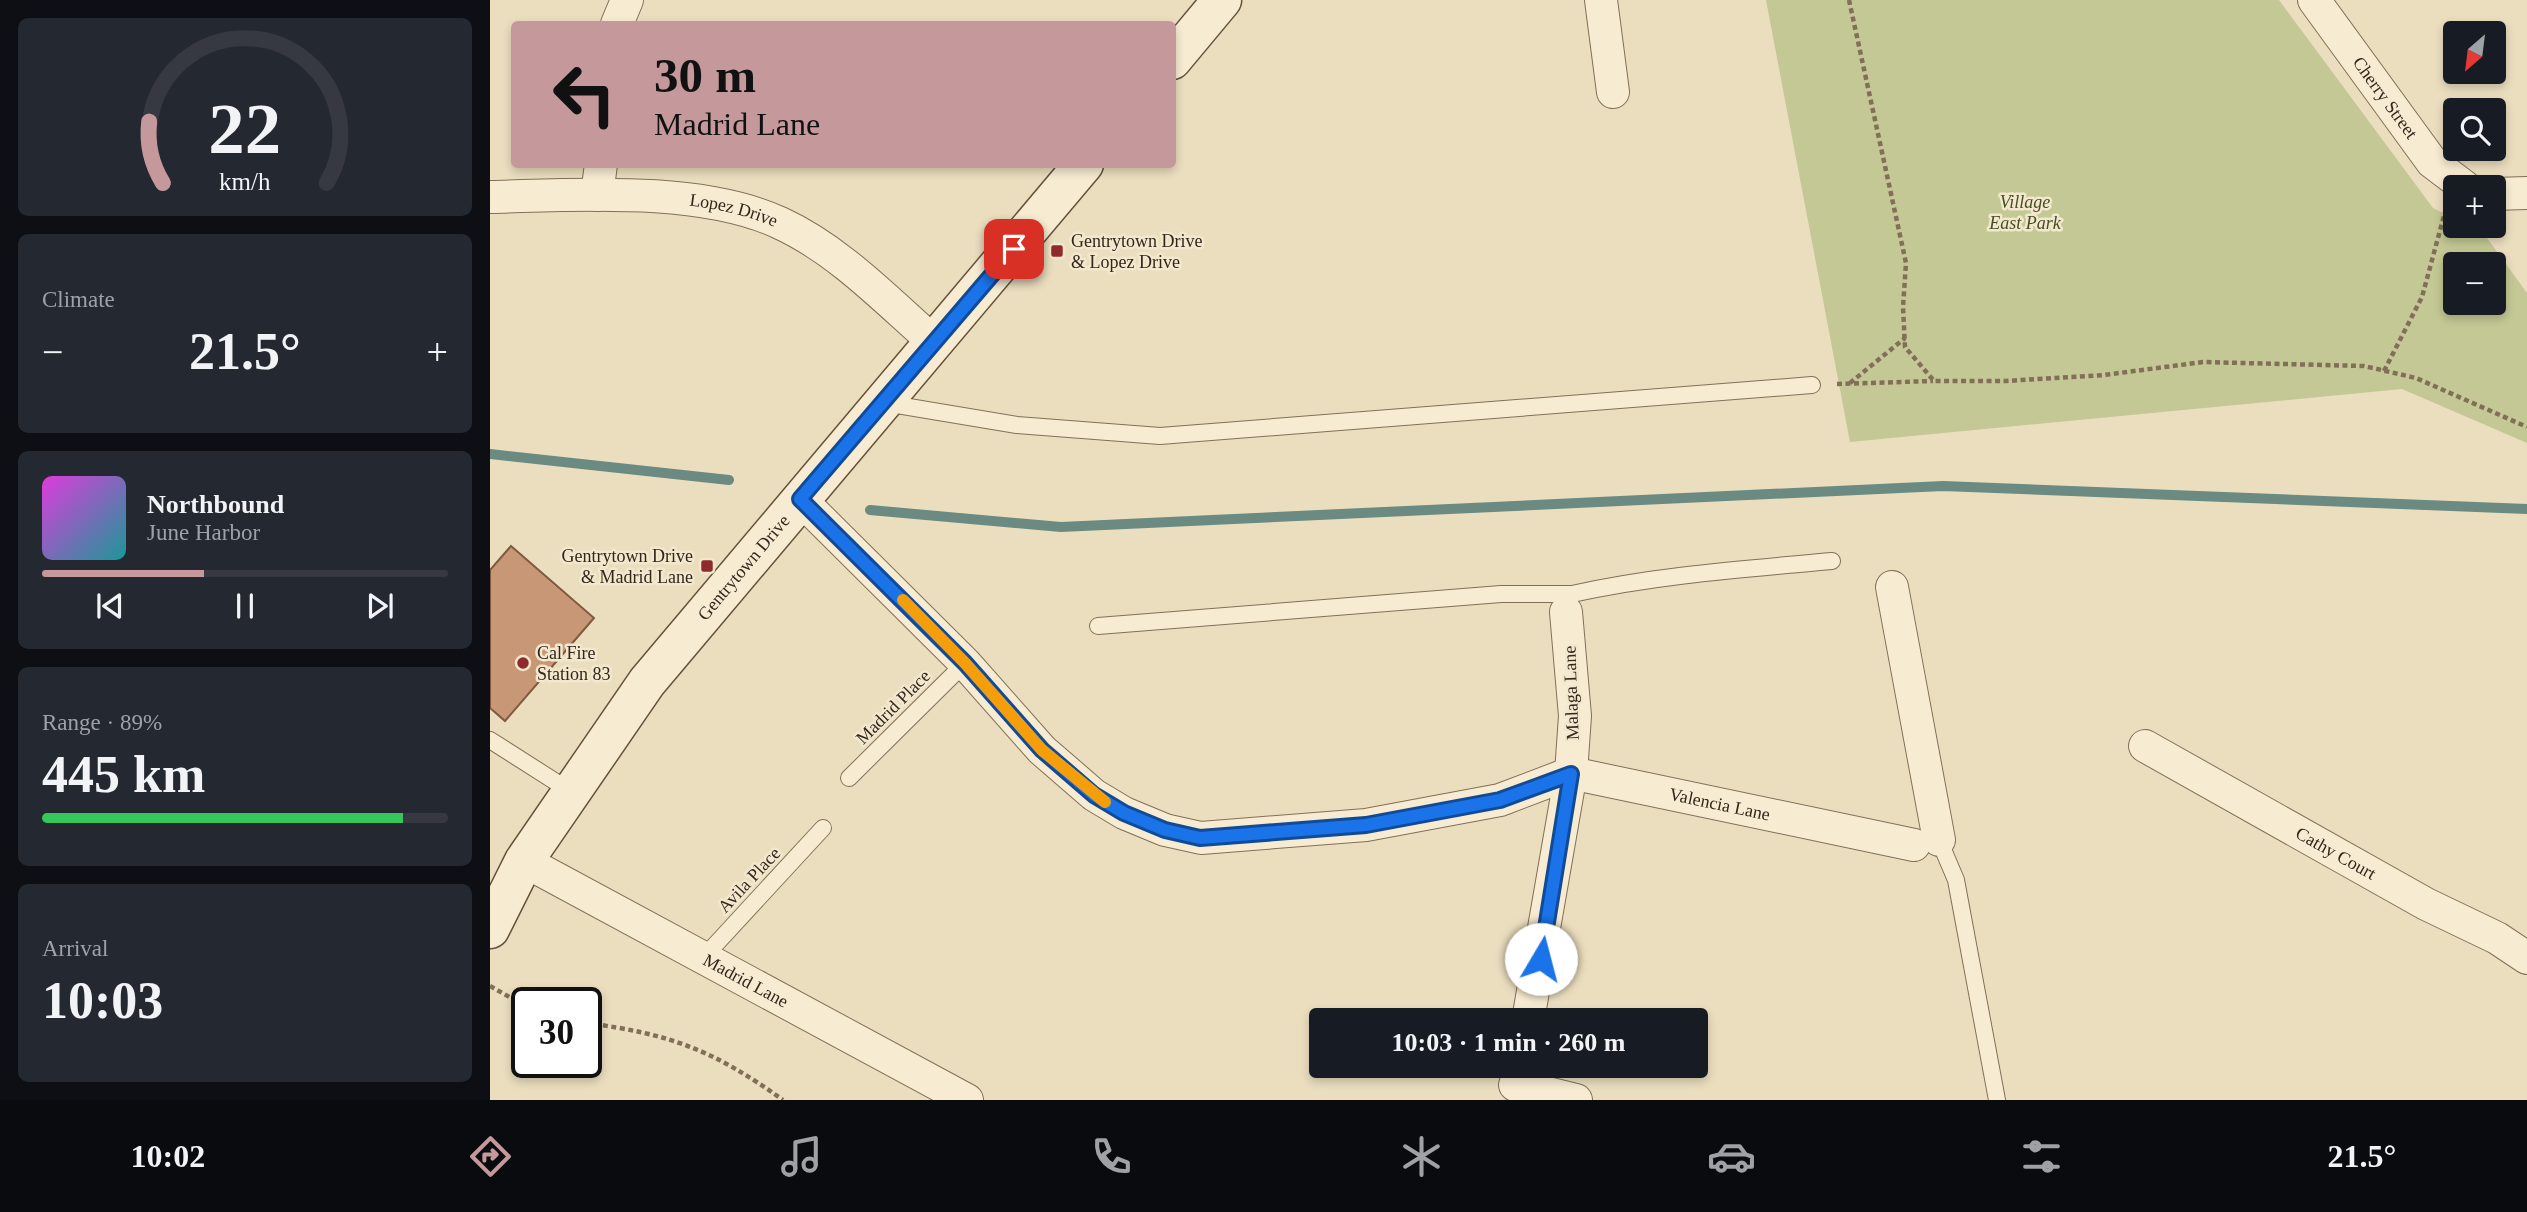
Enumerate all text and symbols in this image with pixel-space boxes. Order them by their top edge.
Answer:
north arrow [2443,21,2506,84]
map controls [2443,21,2506,315]
text: 30 m [654,48,756,103]
icon: left [539,49,630,140]
street label: Cherry Street [2349,53,2422,143]
text: 22 [209,89,281,170]
button: search [2443,98,2506,161]
text: Madrid Lane [654,106,820,142]
text: km/h [219,168,271,195]
button: + [2443,175,2506,238]
street label: Lopez Drive [688,190,781,231]
park label: Village East Park [1988,192,2062,233]
pin [984,219,1044,279]
icon: arrive [995,230,1033,268]
place label: Gentrytown Drive & Lopez Drive [1071,231,1202,272]
marker: Gentrytown Drive & Lopez Drive [1049,243,1065,259]
button: − [2443,252,2506,315]
text: Climate [42,287,115,312]
text: 21.5° [189,323,301,380]
text: − [42,331,63,373]
text: + [427,331,448,373]
text: Northbound [147,490,284,519]
street label: Gentrytown Drive [694,511,794,624]
text: June Harbor [147,520,260,545]
place label: Gentrytown Drive & Madrid Lane [562,546,693,587]
marker: Gentrytown Drive & Madrid Lane [699,558,715,574]
icon: previous [91,587,129,625]
icon: pause [226,587,264,625]
icon: next [361,587,399,625]
place label: Cal Fire Station 83 [537,643,611,684]
street label: Malaga Lane [1559,645,1583,741]
marker: Cal Fire Station 83 [515,655,531,671]
street label: Madrid Place [852,666,934,748]
text: Range · 89% [42,710,162,735]
text: 445 km [42,746,205,803]
street label: Valencia Lane [1668,784,1772,825]
street label: Cathy Court [2292,823,2379,884]
street label: Avila Place [714,843,784,917]
position arrow [1504,922,1578,996]
text: Arrival [42,936,108,961]
street label: Madrid Lane [700,950,792,1012]
text: 10:03 [42,972,163,1029]
speed limit sign: 30 [511,987,602,1078]
text: 10:03 · 1 min · 260 m [1392,1028,1626,1057]
icon: directions [466,1132,515,1181]
icon: music [777,1132,826,1181]
icon: phone [1087,1132,1136,1181]
icon: climate [1397,1132,1446,1181]
icon: car [1707,1132,1756,1181]
icon: filters [2017,1132,2066,1181]
text: 10:02 [131,1138,205,1174]
text: 21.5° [2328,1138,2396,1174]

